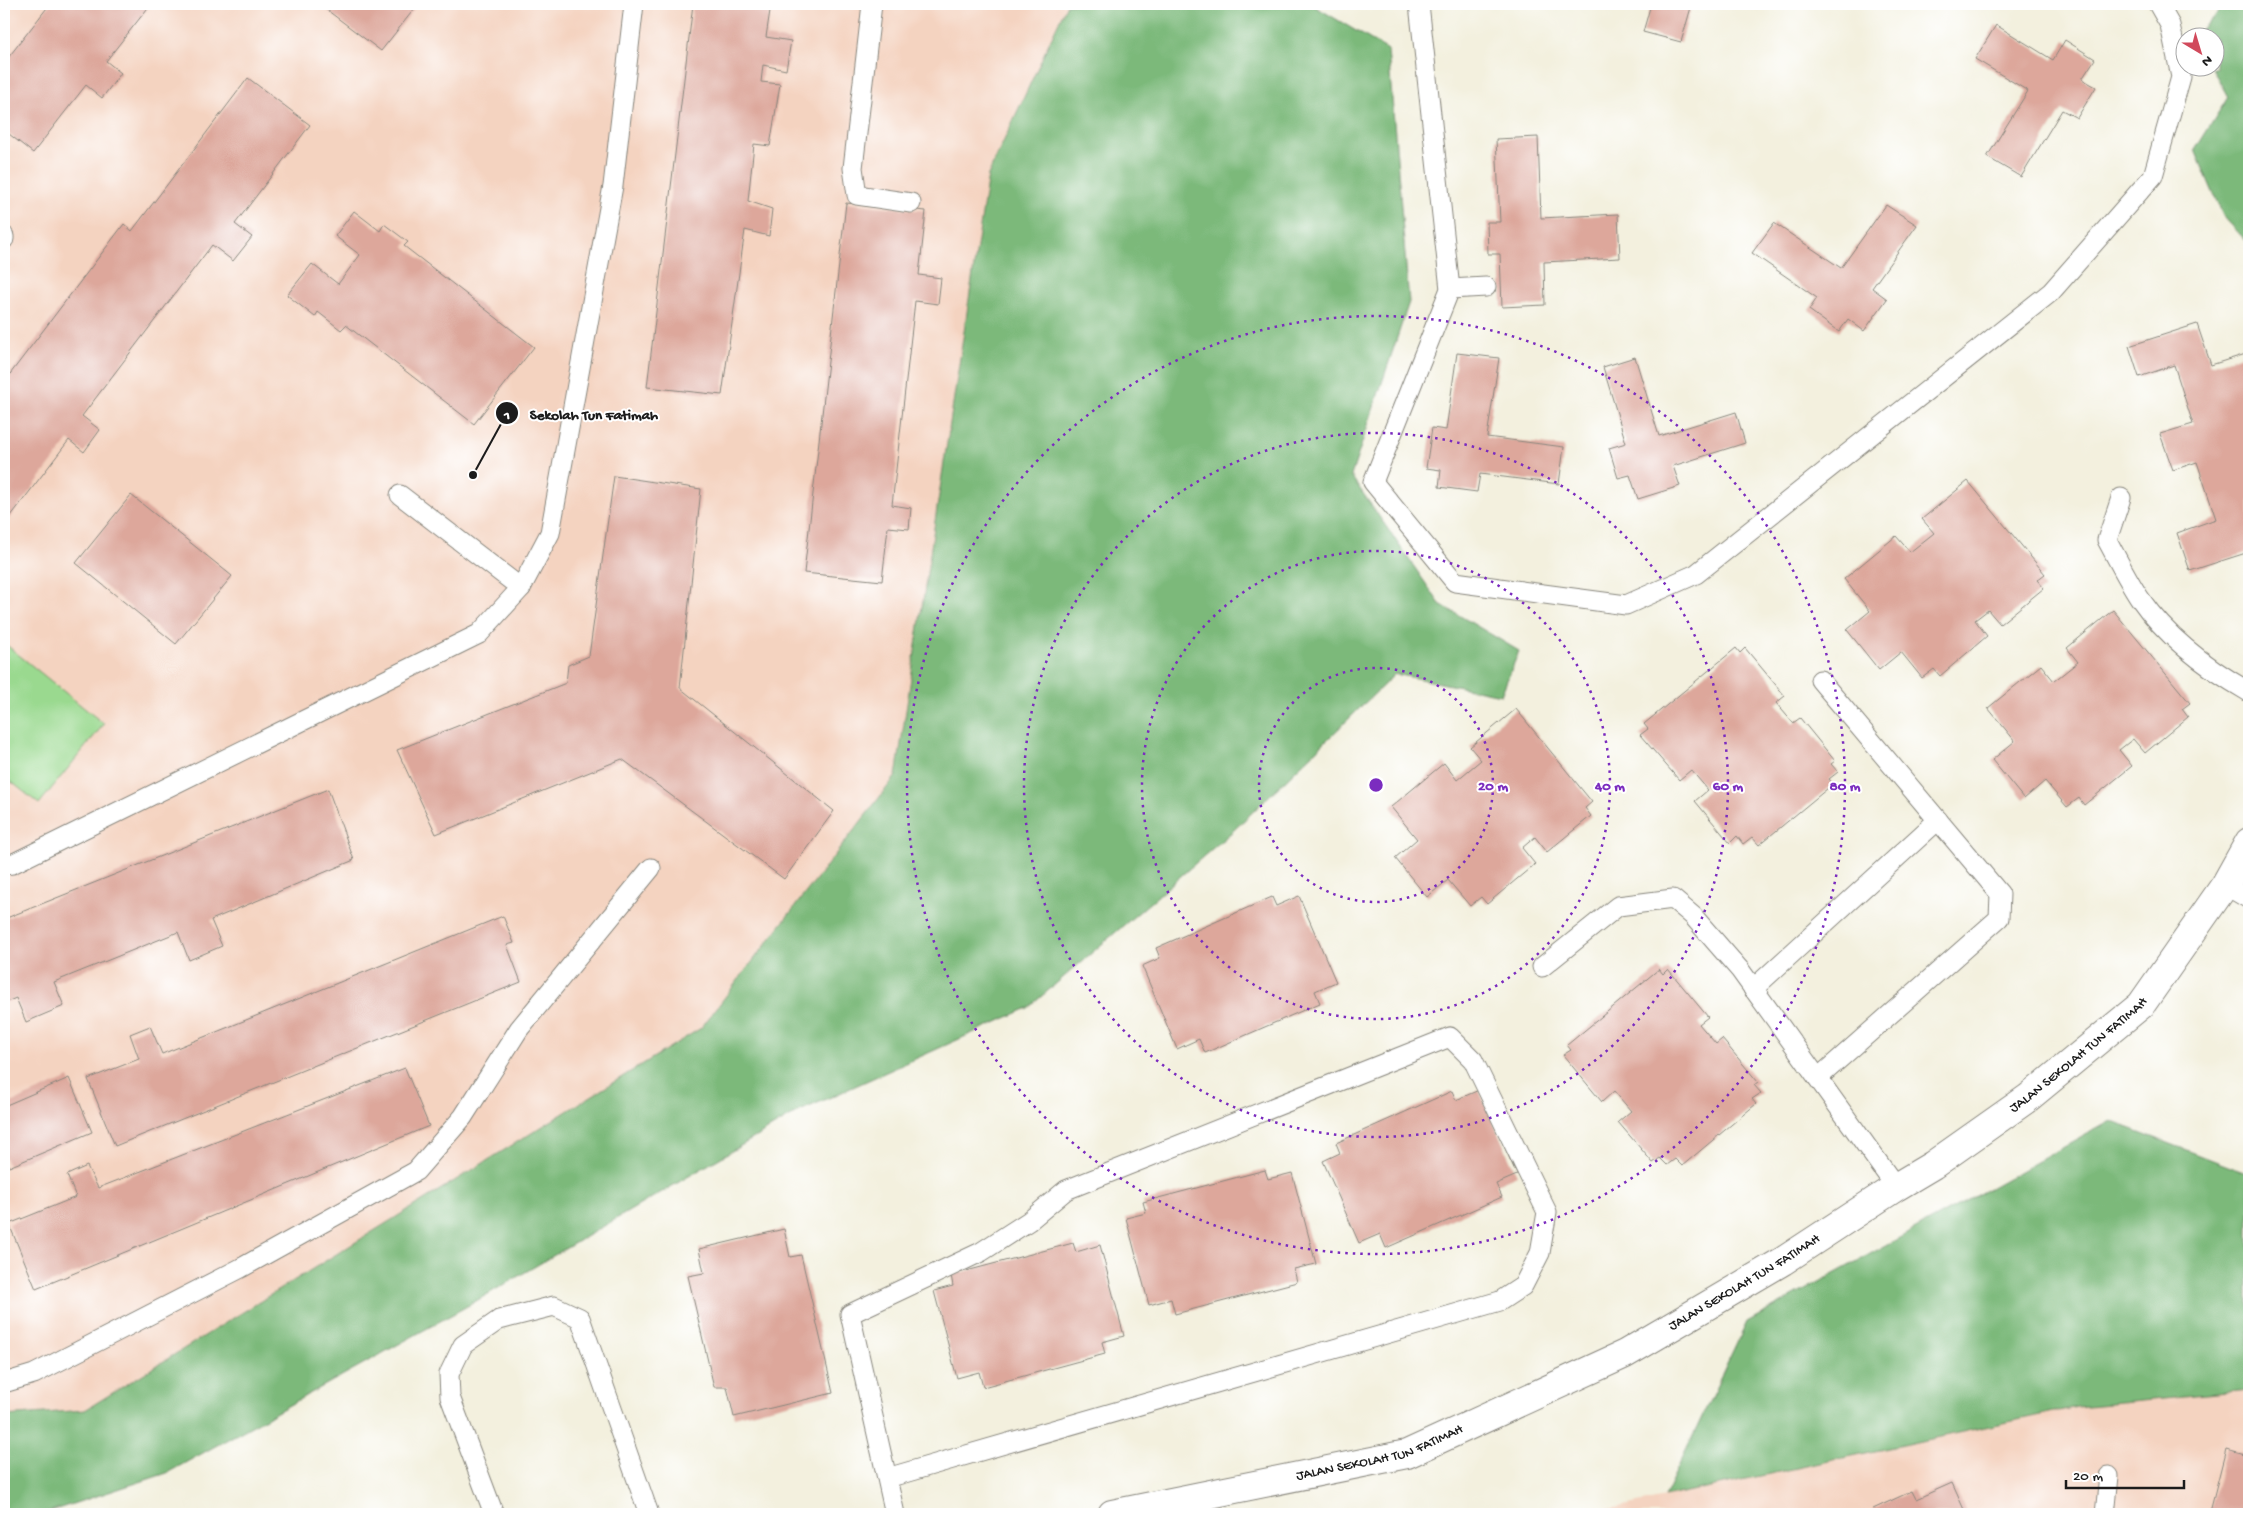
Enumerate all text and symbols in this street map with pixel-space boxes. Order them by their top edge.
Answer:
north arrow [2176,28,2226,78]
text: N [2198,51,2215,70]
callout: Sekolah Tun Fatimah [495,398,668,428]
text: 1 [503,407,510,425]
text: Sekolah Tun Fatimah [530,407,658,425]
centre of rings [1367,776,1385,794]
text: 20 m [1478,778,1508,796]
text: 40 m [1594,778,1625,796]
text: 60 m [1713,778,1744,796]
text: 80 m [1830,778,1861,796]
street label: JALAN SEKOLAH TUN FATIMAH [2006,994,2153,1117]
street label: JALAN SEKOLAH TUN FATIMAH [1666,1230,1824,1335]
street label: JALAN SEKOLAH TUN FATIMAH [1295,1420,1467,1485]
scale bar [2066,1458,2183,1490]
text: 20 m [2073,1468,2103,1486]

